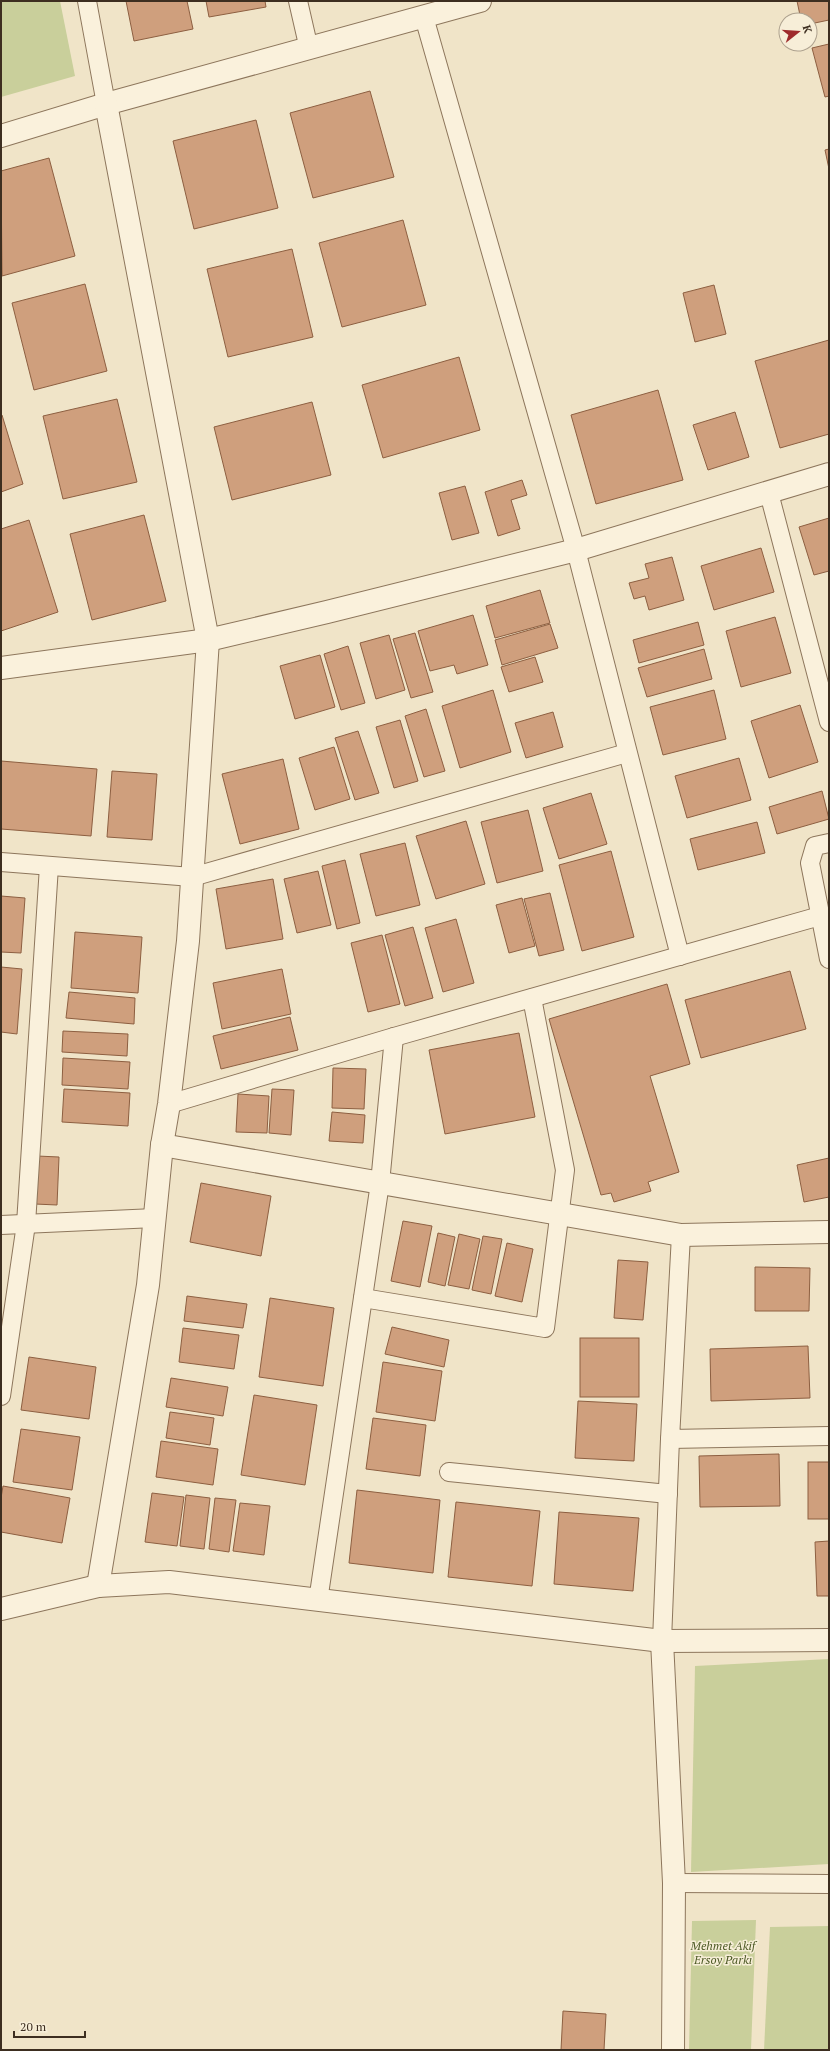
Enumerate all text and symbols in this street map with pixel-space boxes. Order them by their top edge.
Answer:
north arrow [778,12,818,52]
text: K [800,23,815,35]
park label: Mehmet Akif Ersoy Parkı [690,1938,758,1967]
scale bar [14,2013,85,2039]
text: 20 m [20,2019,47,2034]

